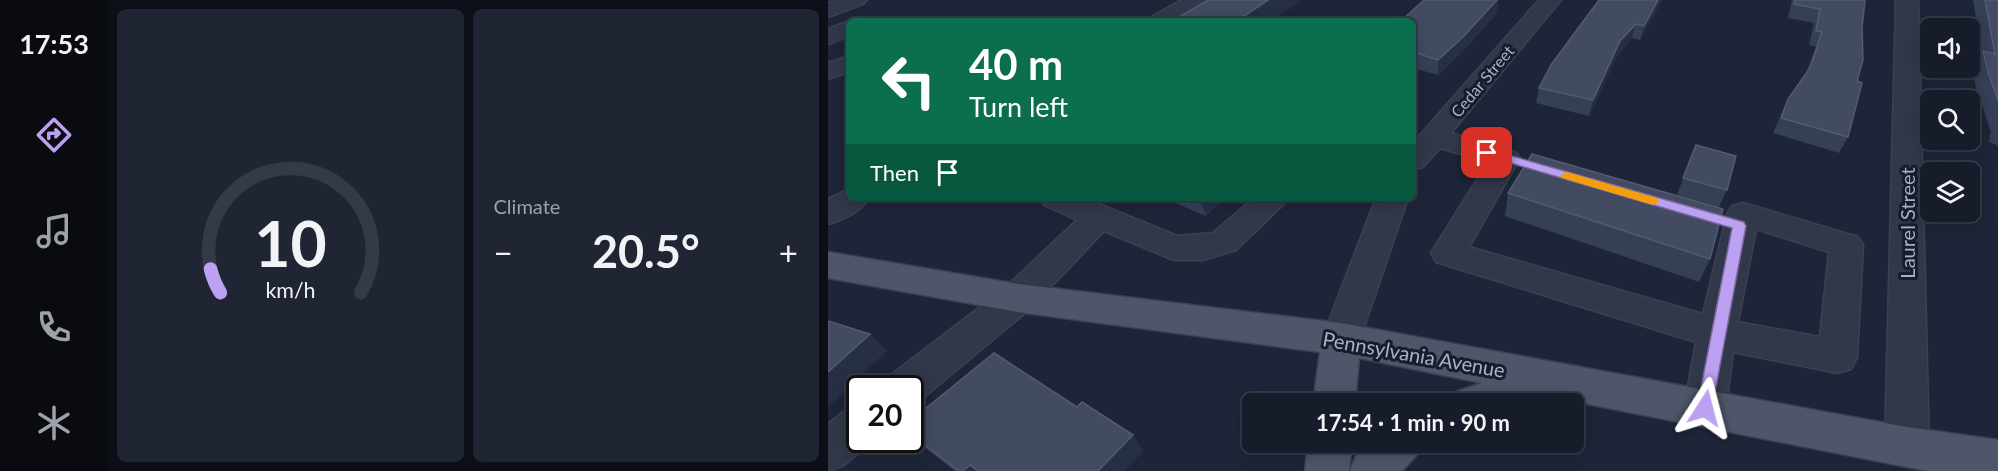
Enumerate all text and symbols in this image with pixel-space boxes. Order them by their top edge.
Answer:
map controls [1920,18,1980,222]
button: sound [1920,18,1980,78]
text: 17:53 [19,27,89,60]
text: 40 m [969,39,1063,89]
street label: Cedar Street [1447,41,1518,121]
icon: left [870,42,948,120]
text: Turn left [969,90,1068,123]
button: search [1920,90,1980,150]
icon: directions [33,114,75,156]
pin [1461,127,1512,178]
icon: arrive [1470,136,1503,169]
icon: arrive [931,156,964,189]
text: Then [870,159,919,186]
button: layers [1920,162,1980,222]
street label: Laurel Street [1895,167,1919,279]
text: Climate [494,194,560,218]
text: 10 [254,205,326,280]
icon: music [33,210,75,252]
text: 20.5° [592,224,700,278]
text: − [494,232,513,272]
text: + [779,232,798,272]
text: km/h [265,277,315,303]
icon: phone [33,306,75,348]
street label: Pennsylvania Avenue [1321,326,1507,382]
speed limit sign: 20 [846,375,924,453]
position arrow [1673,376,1737,440]
icon: climate [33,402,75,444]
text: 17:54 · 1 min · 90 m [1316,409,1510,436]

